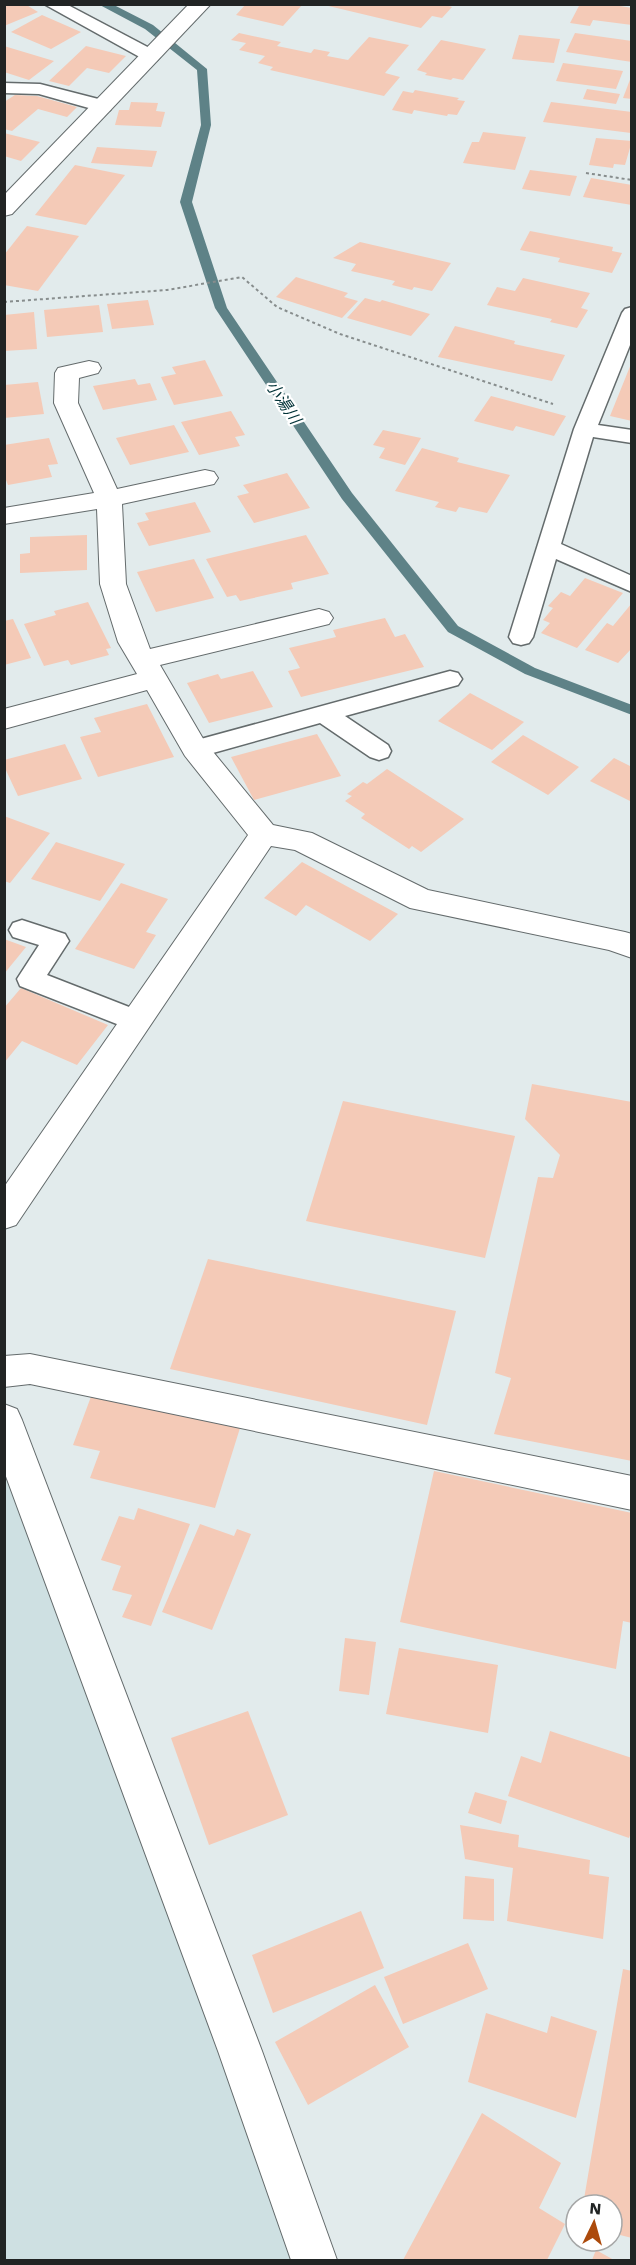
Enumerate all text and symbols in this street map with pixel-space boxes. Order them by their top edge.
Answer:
water label: 小湯川 [262,377,306,429]
north arrow [564,2193,624,2253]
text: N [589,2199,602,2219]

